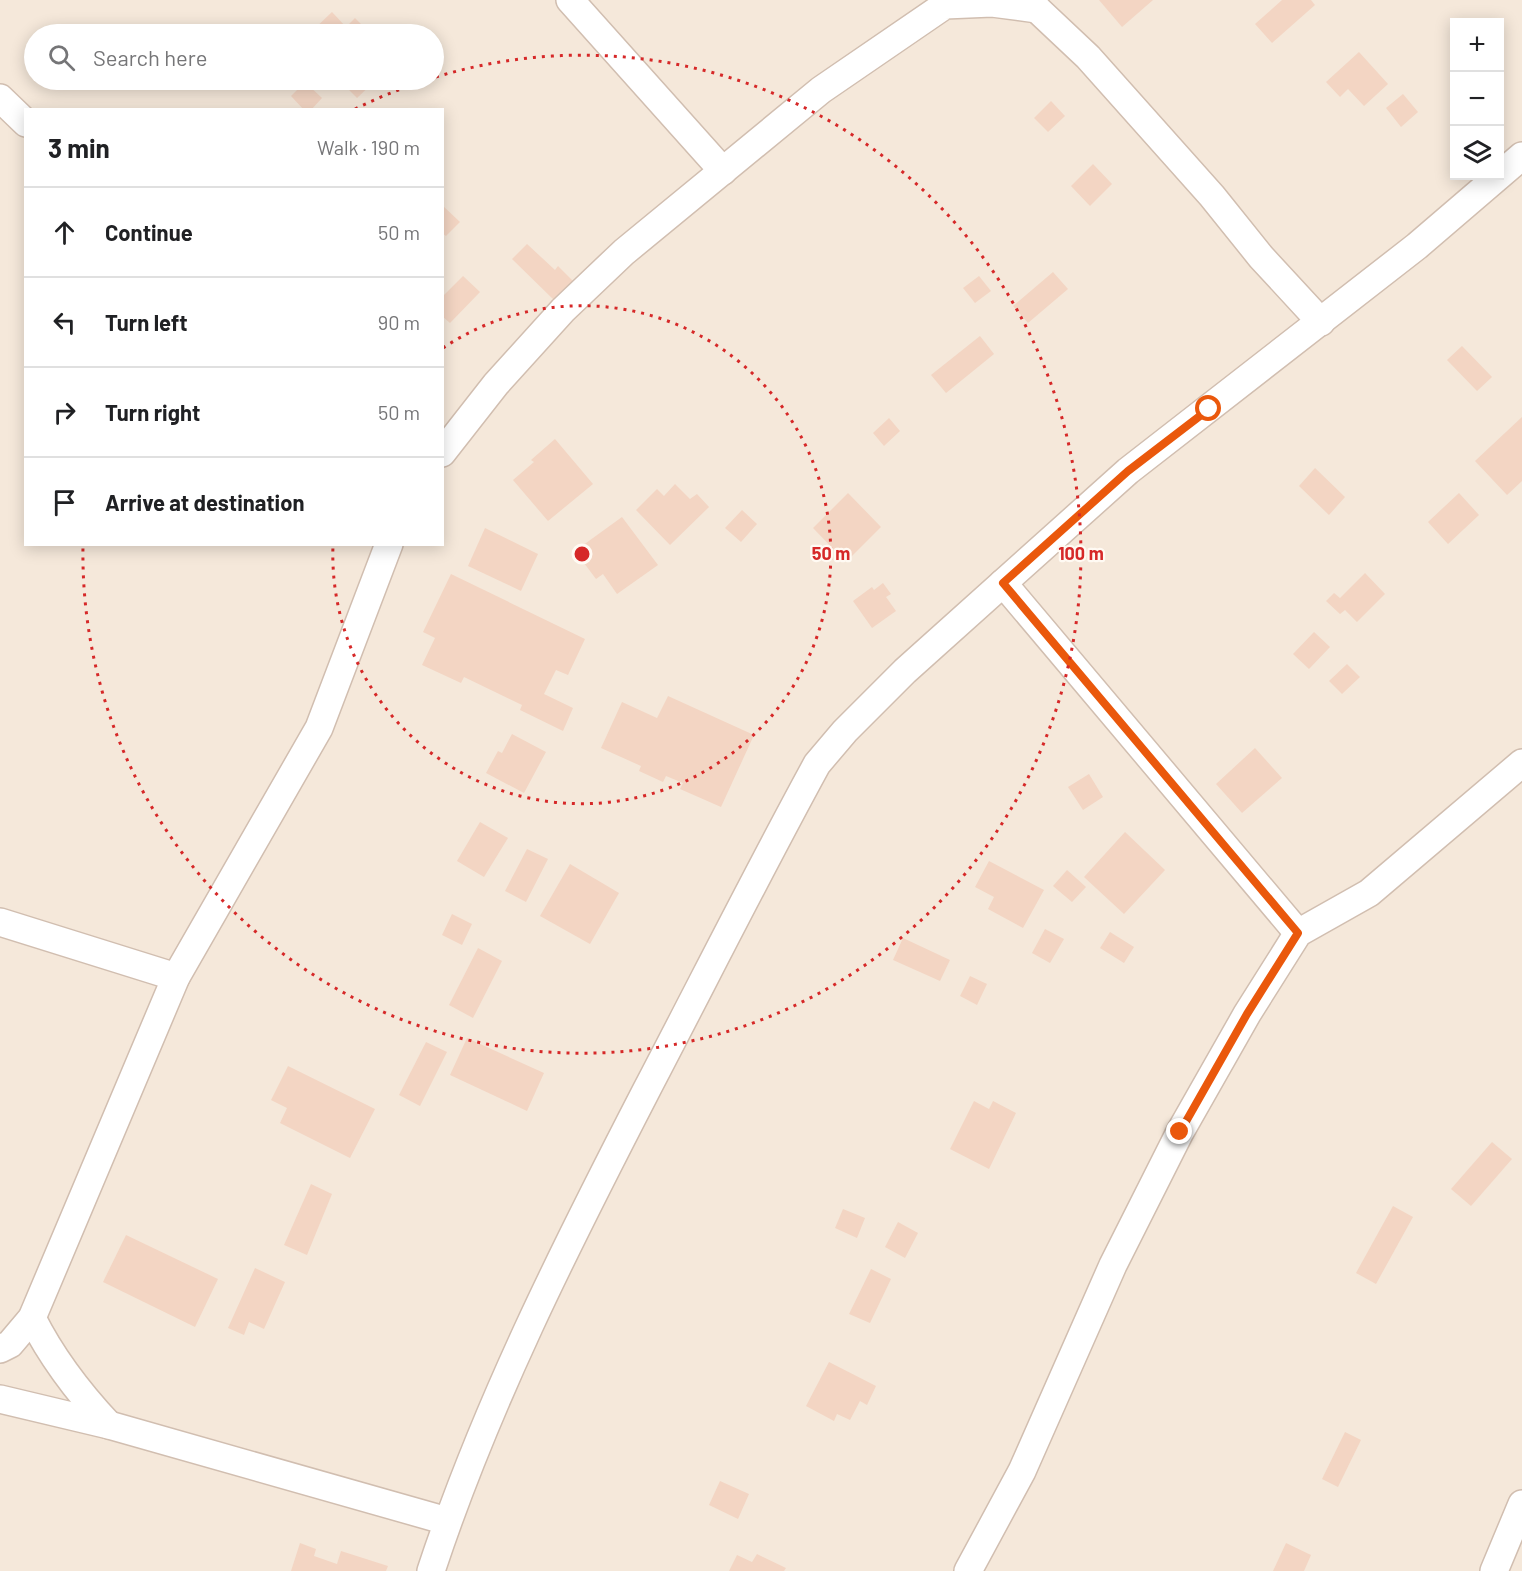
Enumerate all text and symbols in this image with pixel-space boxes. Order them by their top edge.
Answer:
map controls [1450,18,1504,180]
button: + [1450,18,1504,72]
search box [24,24,444,90]
icon: search [45,41,78,74]
text: Search here [93,44,207,70]
button: − [1450,72,1504,126]
button: layers [1450,126,1504,180]
text: 3 min [48,132,110,163]
text: Walk · 190 m [317,135,420,159]
icon: ahead [48,216,81,249]
text: Continue [105,219,193,245]
text: 50 m [378,220,420,244]
icon: left [48,306,81,339]
text: Turn left [105,309,188,335]
text: 90 m [378,310,420,334]
route start [1195,395,1221,421]
icon: right [48,396,81,429]
text: Turn right [105,399,200,425]
text: 50 m [378,400,420,424]
icon: arrive [48,486,81,519]
text: Arrive at destination [105,489,304,515]
text: 50 m [812,542,850,564]
text: 100 m [1058,542,1104,564]
centre of rings [572,544,592,564]
route end [1166,1118,1192,1144]

